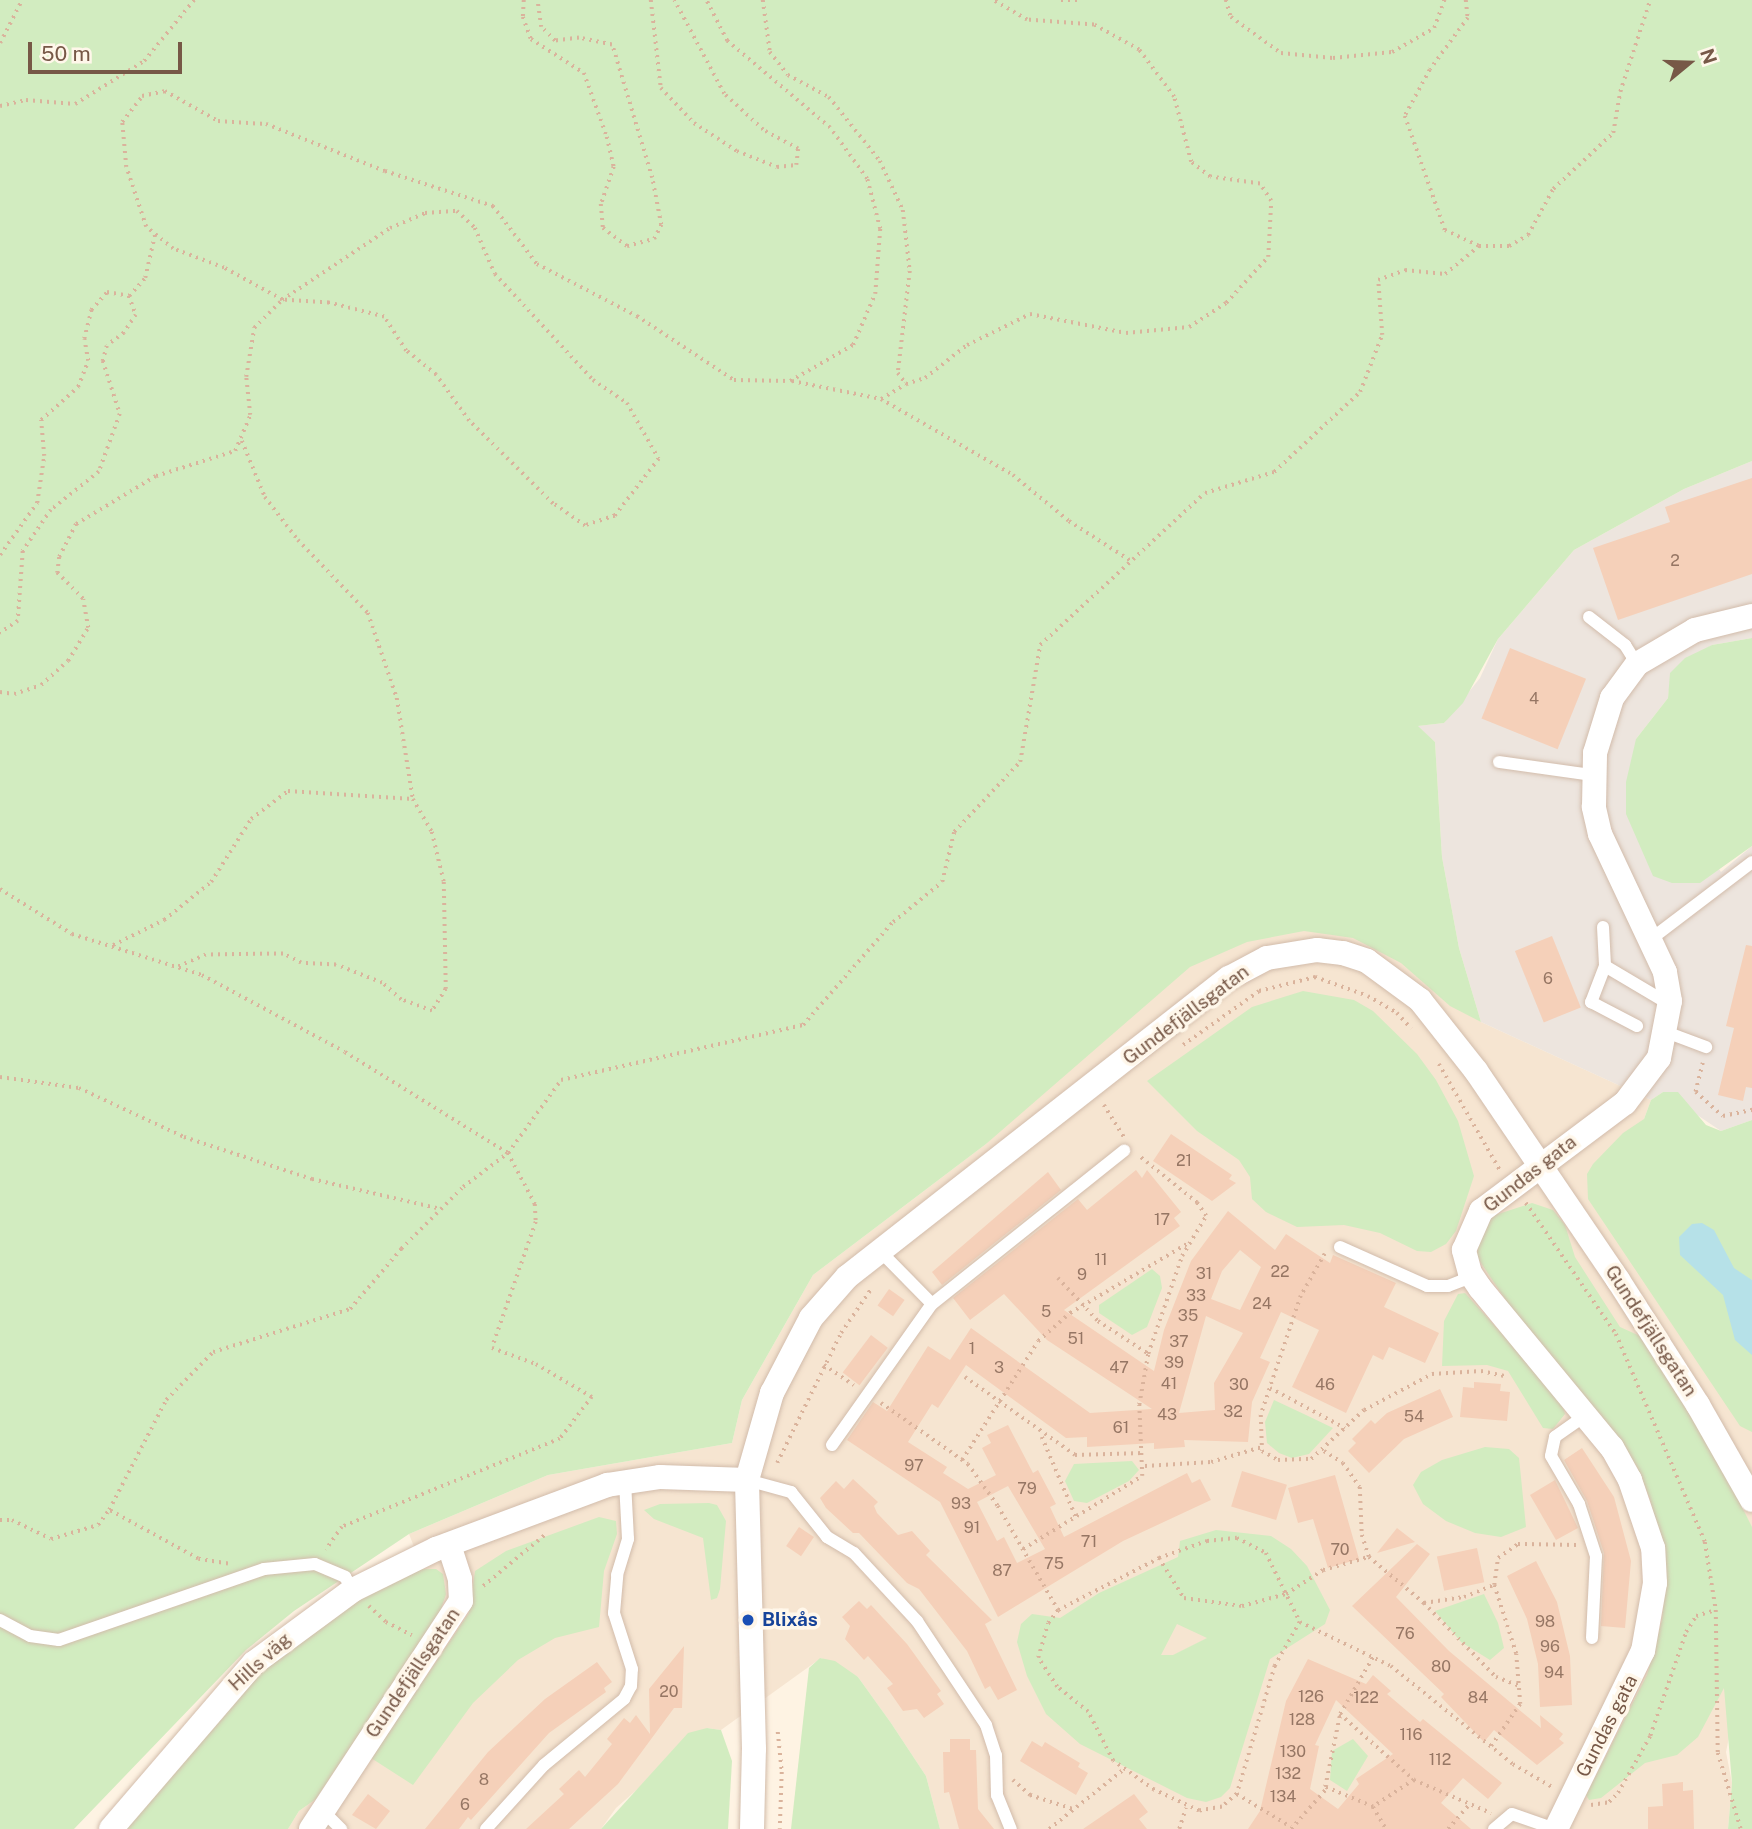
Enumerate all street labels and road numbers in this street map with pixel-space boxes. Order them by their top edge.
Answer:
street label: Gundefjällsgatan [1119,960,1253,1070]
street label: Gundas gata [1479,1131,1581,1217]
street label: Gundefjällsgatan [1600,1261,1702,1401]
street label: Gundefjällsgatan [361,1604,465,1742]
street label: Hills väg [224,1628,296,1696]
street label: Gundas gata [1572,1671,1642,1781]

